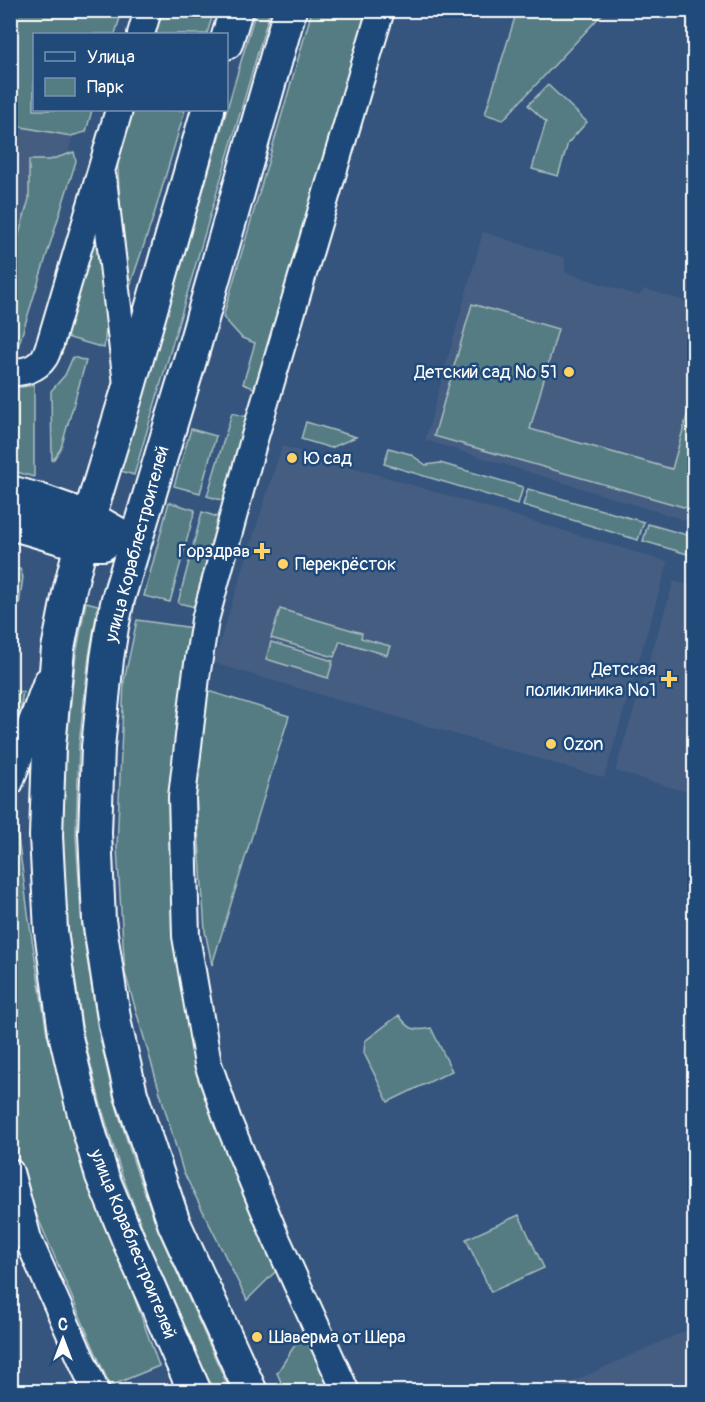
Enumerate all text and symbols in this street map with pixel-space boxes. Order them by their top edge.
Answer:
legend [33,33,228,111]
text: Улица [87,46,135,69]
text: Парк [87,76,124,99]
place label: Детский сад № 51 [414,361,557,384]
marker: Детский сад № 51 [562,365,576,379]
street label: улица Кораблестроителей [99,443,174,646]
place label: Ю сад [304,447,352,470]
marker: Ю сад [285,451,299,465]
place label: Горздрав [178,540,250,563]
marker: Горздрав [255,544,269,558]
place label: Перекрёсток [295,553,396,576]
marker: Перекрёсток [276,557,290,571]
place label: Детская поликлиника №1 [526,658,656,702]
marker: Детская поликлиника №1 [660,670,678,688]
place label: Ozon [563,733,603,756]
marker: Ozon [544,737,558,751]
street label: улица Кораблестроителей [84,1145,182,1342]
north arrow [33,1309,93,1369]
text: С [58,1315,68,1335]
place label: Шаверма от Шера [269,1326,406,1349]
marker: Шаверма от Шера [250,1330,264,1344]

